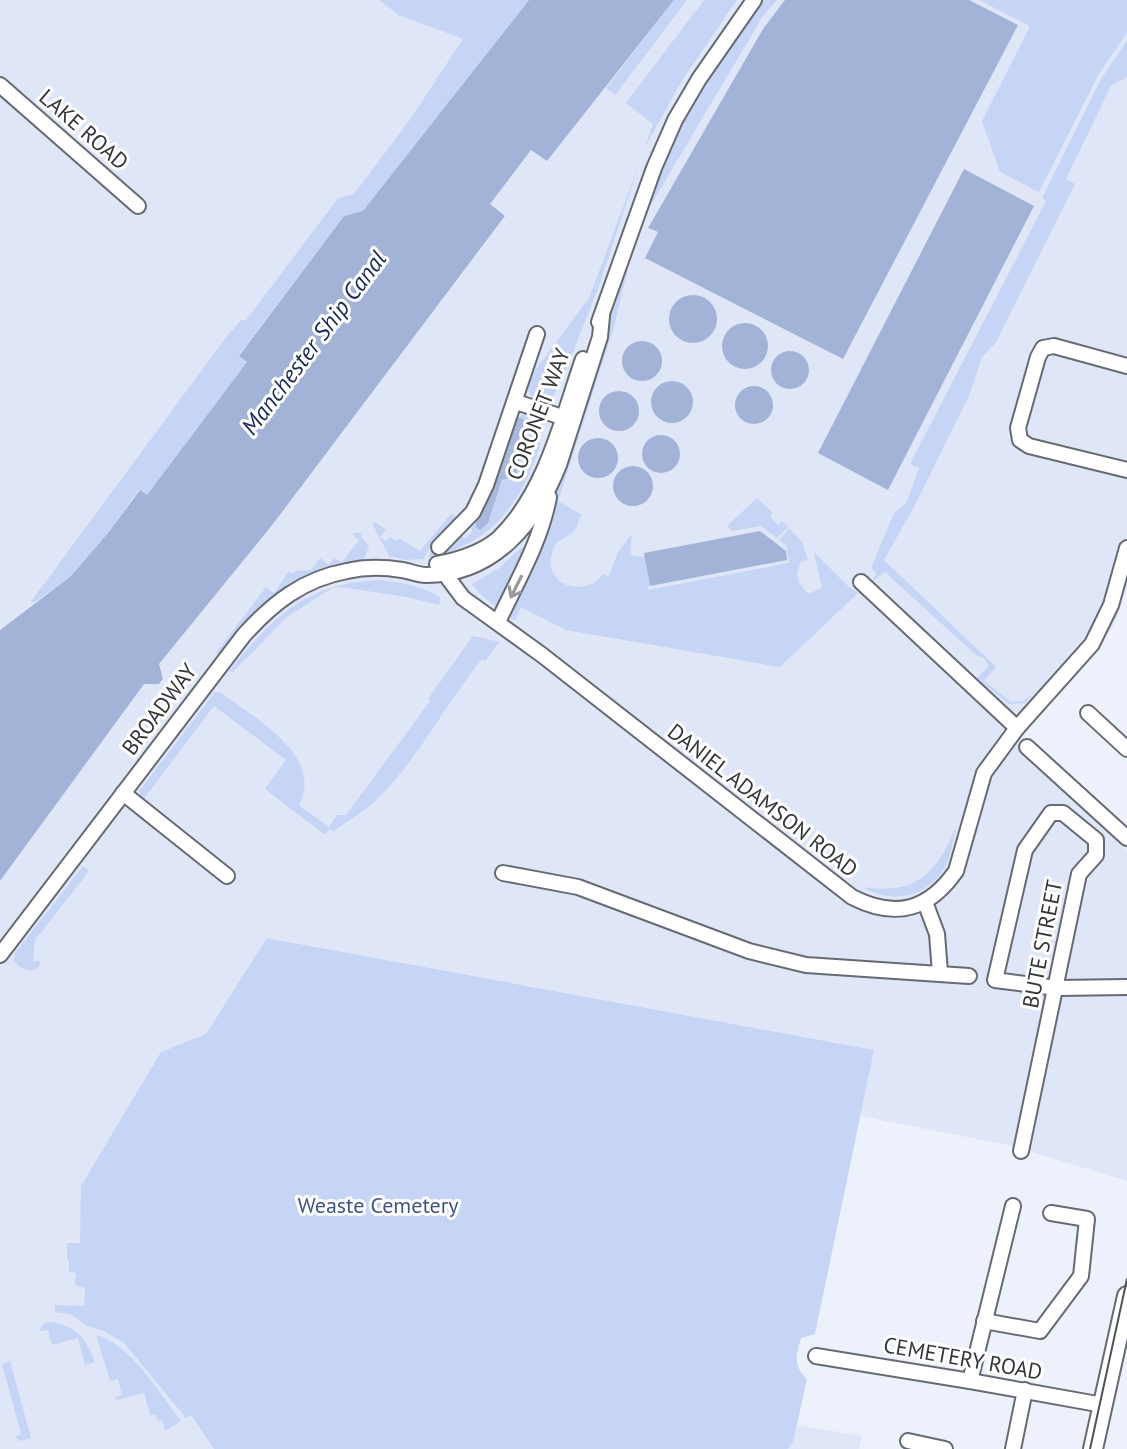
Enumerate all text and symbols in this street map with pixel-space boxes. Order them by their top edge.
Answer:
street label: LAKE ROAD [34,83,134,175]
water label: Manchester Ship Canal [234,244,393,441]
street label: CORONET WAY [500,343,576,484]
one-way arrow [507,575,523,599]
street label: BROADWAY [115,657,203,760]
street label: DANIEL ADAMSON ROAD [662,717,864,883]
street label: BUTE STREET [1016,878,1068,1010]
park label: Weaste Cemetery [297,1191,459,1219]
street label: CEMETERY ROAD [881,1330,1045,1386]

